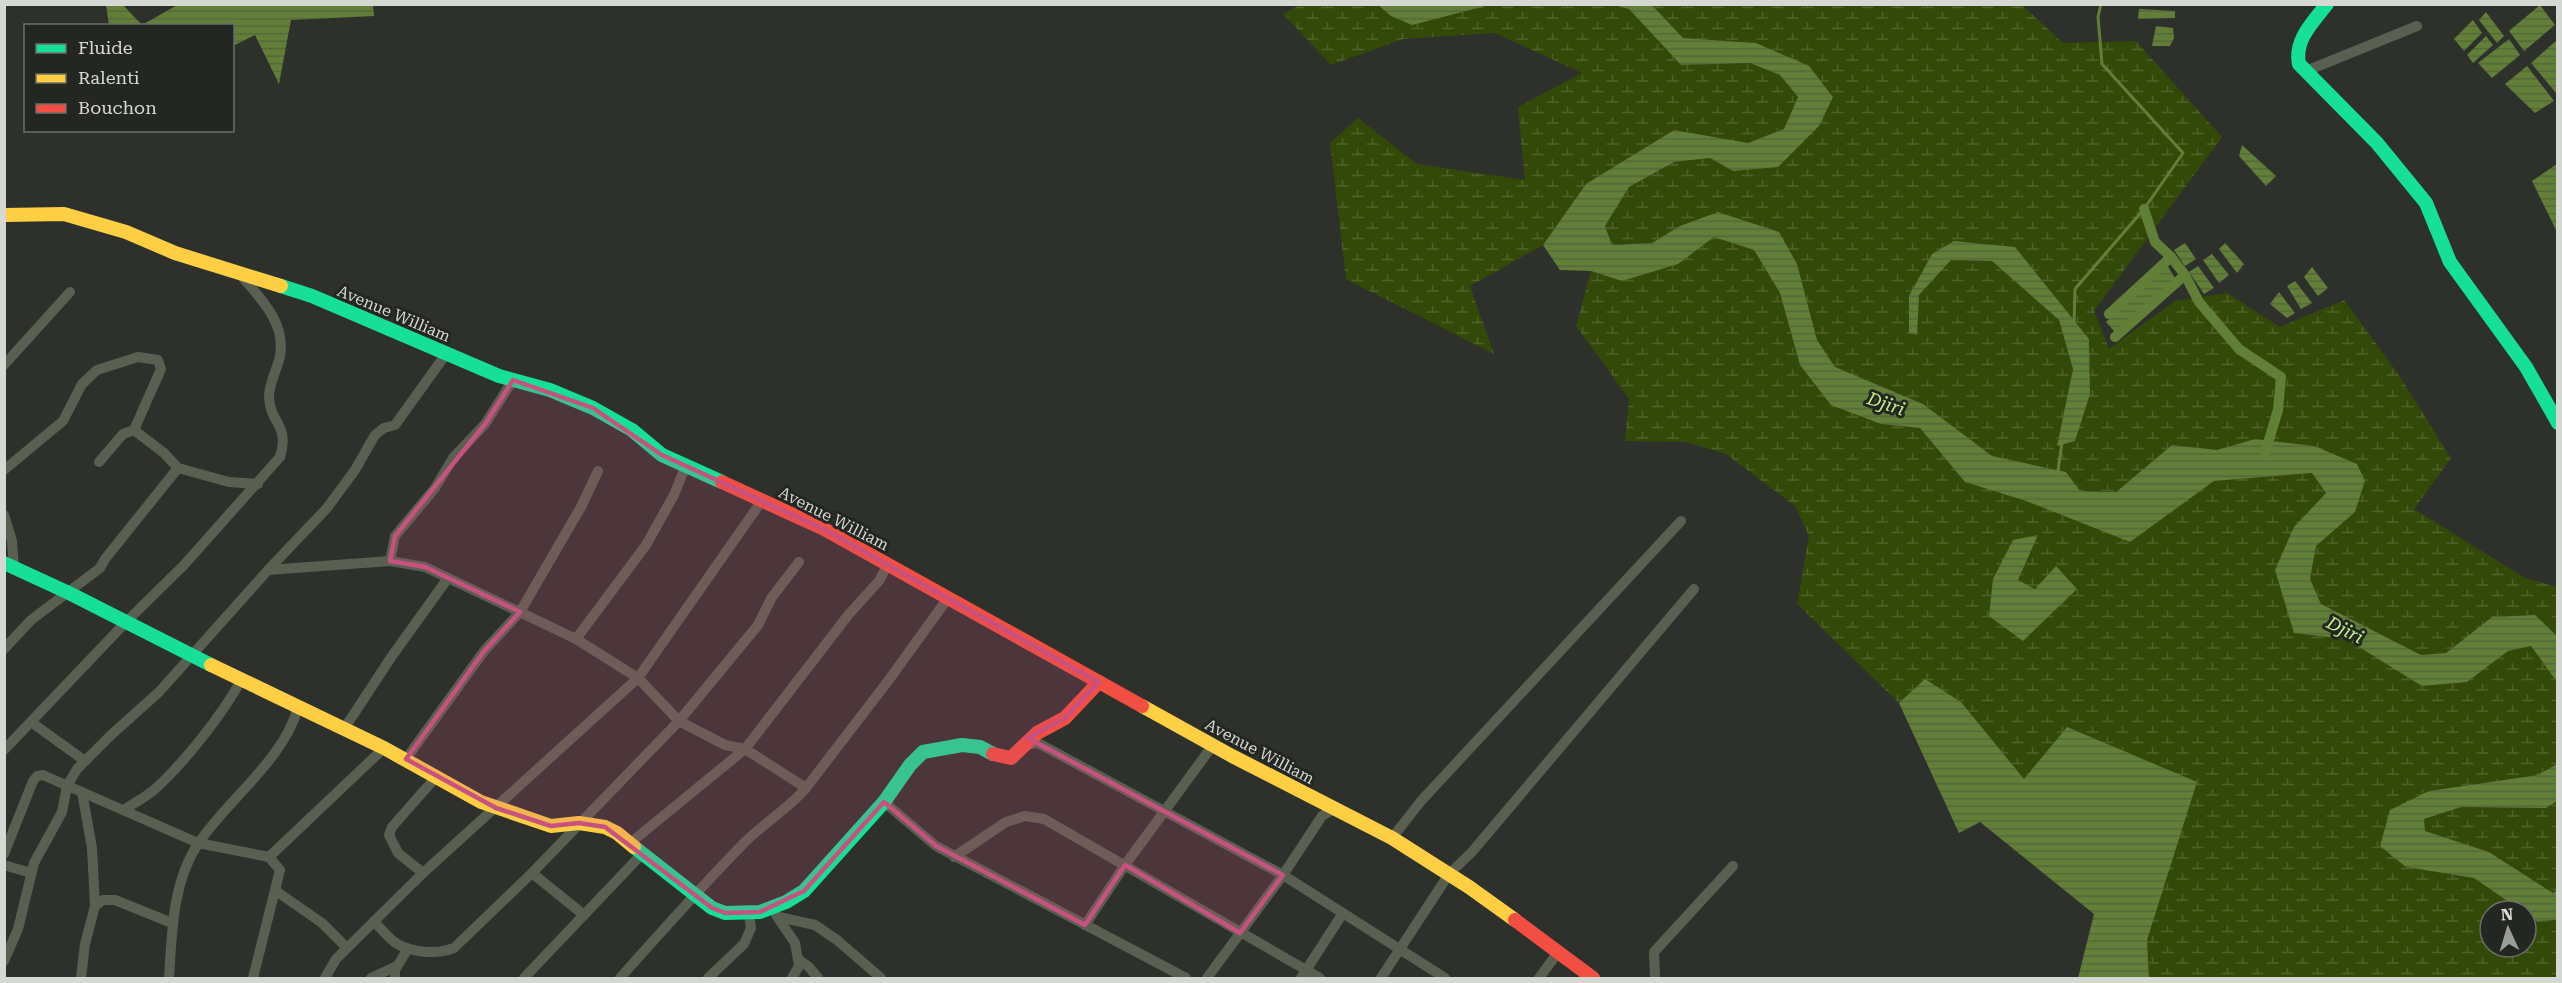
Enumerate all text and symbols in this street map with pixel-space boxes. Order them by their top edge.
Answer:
legend [24,24,234,132]
text: Fluide [78,37,133,58]
text: Ralenti [78,67,140,88]
text: Bouchon [78,97,157,118]
street label: Avenue William [334,281,454,346]
water label: Djiri [1864,387,1908,420]
street label: Avenue William [776,483,892,555]
water label: Djiri [2322,611,2367,648]
street label: Avenue William [1202,715,1318,788]
north arrow [2478,899,2538,959]
text: N [2500,905,2514,924]

